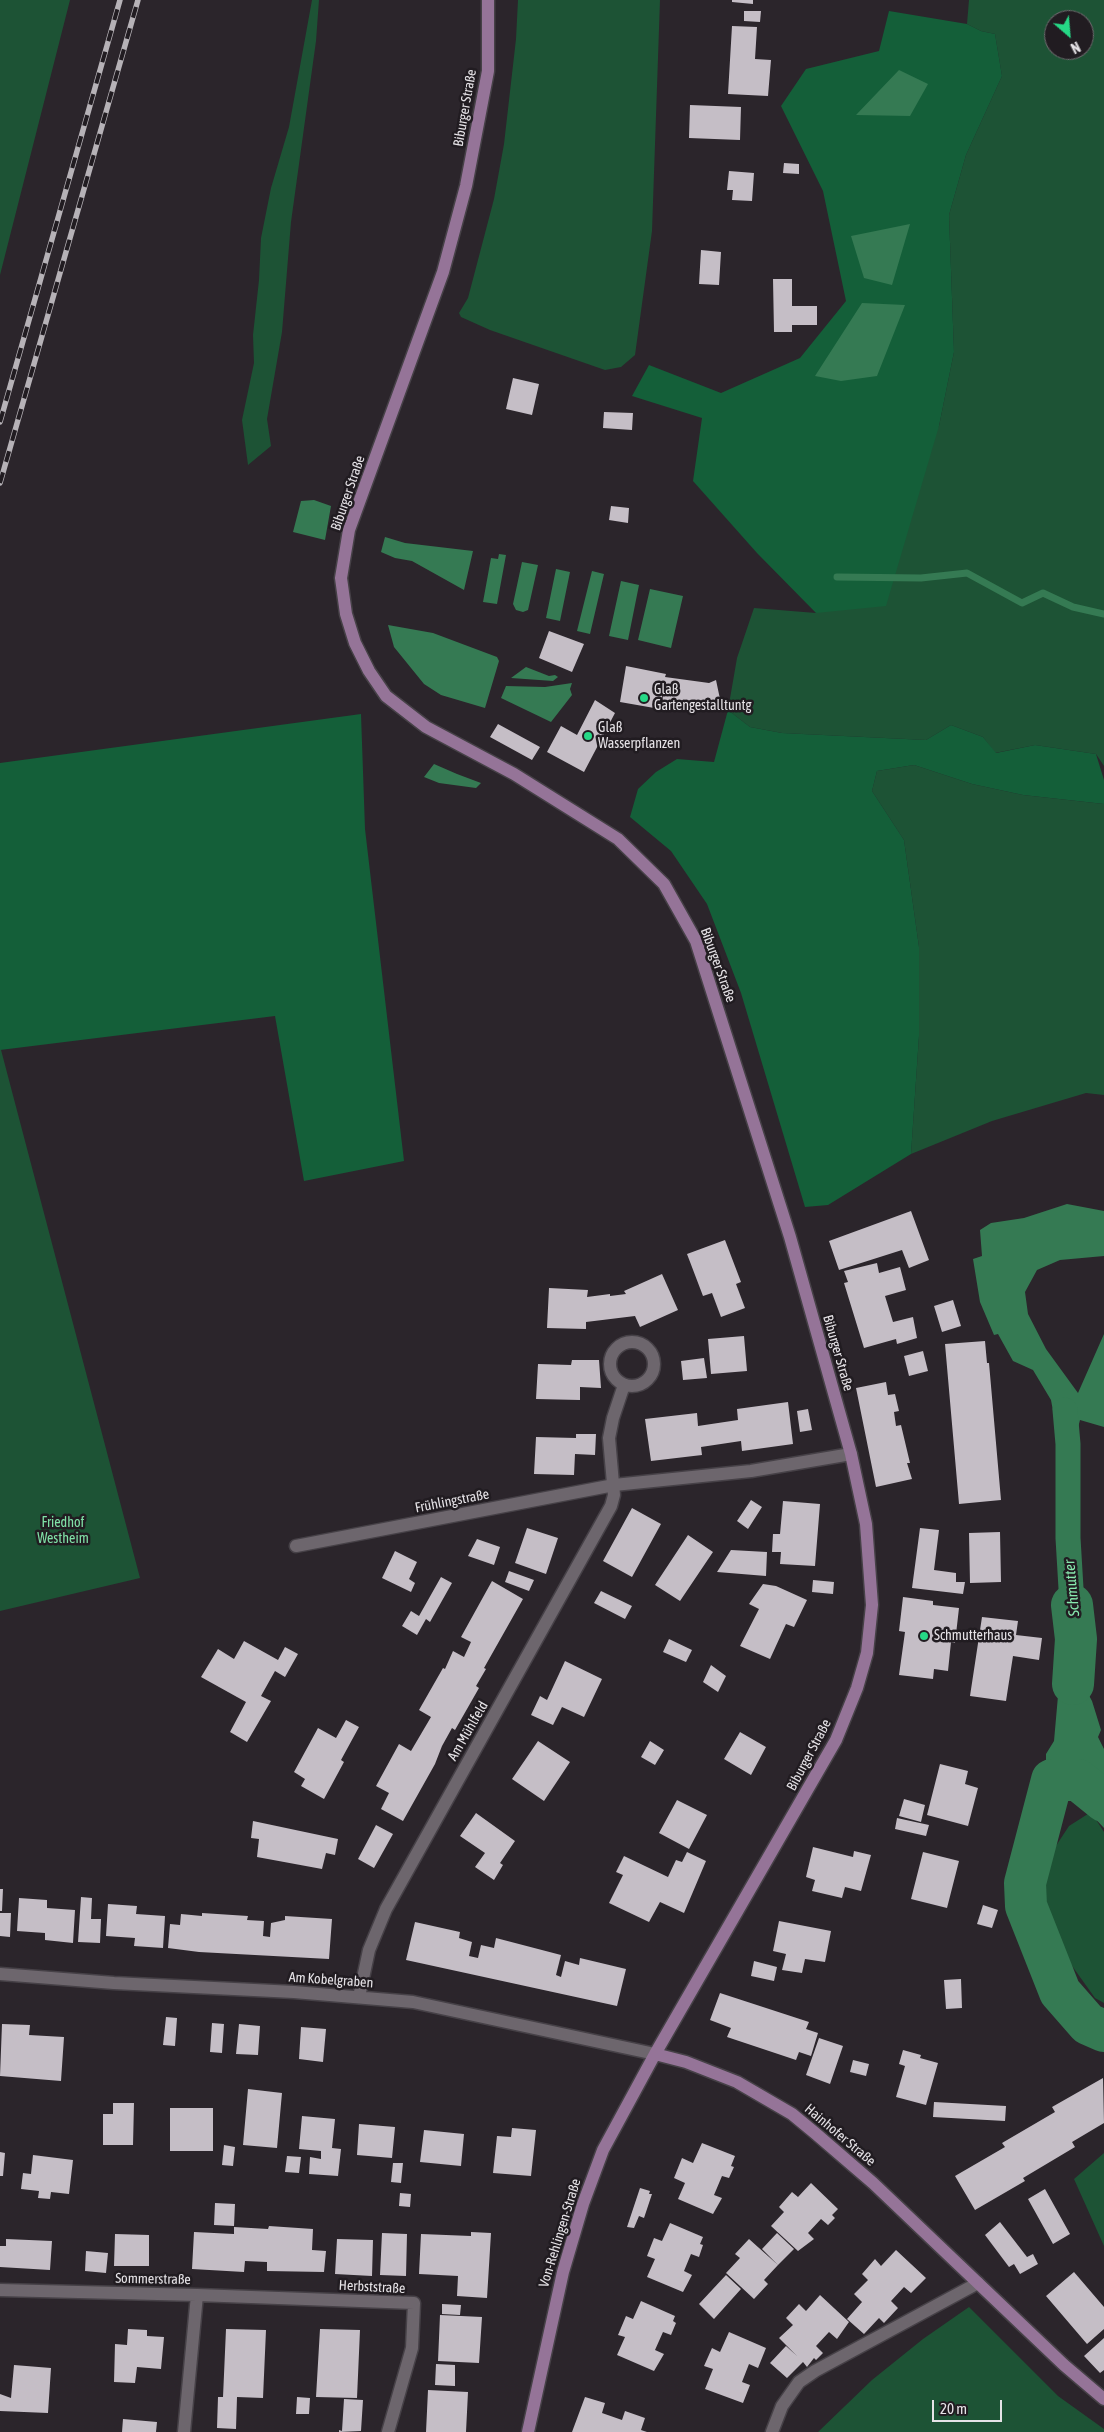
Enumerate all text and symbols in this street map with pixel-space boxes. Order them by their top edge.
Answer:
north arrow [1044,10,1094,60]
text: N [1068,38,1083,56]
street label: Biburger Straße [450,68,480,148]
street label: Biburger Straße [327,453,369,533]
place label: Glaß Gartengestalltuntg [654,682,752,714]
marker: Glaß Gartengestalltuntg [638,692,650,704]
place label: Glaß Wasserpflanzen [598,720,680,752]
marker: Glaß Wasserpflanzen [582,730,594,742]
street label: Biburger Straße [697,925,739,1005]
street label: Biburger Straße [819,1313,857,1393]
street label: Frühlingstraße [414,1486,490,1516]
park label: Friedhof Westheim [37,1515,89,1548]
water label: Schmutter [1061,1559,1083,1617]
place label: Schmutterhaus [934,1628,1012,1644]
marker: Schmutterhaus [918,1630,930,1642]
street label: Am Mühlfeld [444,1698,492,1764]
street label: Biburger Straße [783,1716,835,1794]
street label: Am Kobelgraben [288,1969,374,1991]
street label: Hainhofer Straße [801,2100,879,2170]
street label: Von-Rehlingen-Straße [535,2177,585,2289]
street label: Sommerstraße [115,2270,191,2288]
street label: Herbststraße [338,2277,406,2297]
scale bar [934,2390,1004,2422]
text: 20 m [940,2400,967,2417]

